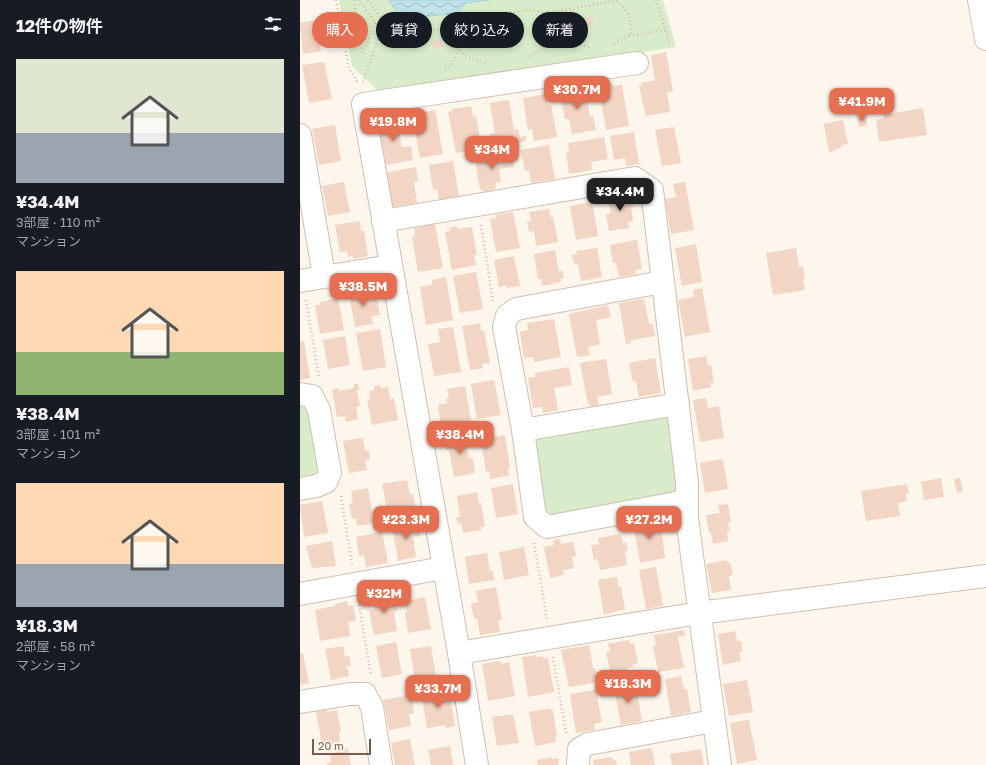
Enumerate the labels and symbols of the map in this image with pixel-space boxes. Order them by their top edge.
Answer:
pin: ¥30.7M [544,76,610,110]
pin: ¥41.9M [829,88,895,122]
pin: ¥19.8M [360,108,426,142]
pin: ¥34M [468,136,516,170]
pin: ¥34.4M [587,178,653,212]
pin: ¥38.5M [330,273,396,307]
pin: ¥38.4M [427,421,493,455]
pin: ¥23.3M [373,506,439,540]
pin: ¥27.2M [616,506,682,540]
pin: ¥32M [360,580,408,614]
pin: ¥18.3M [595,670,661,704]
pin: ¥33.7M [405,675,471,709]
scale bar [312,737,371,756]

